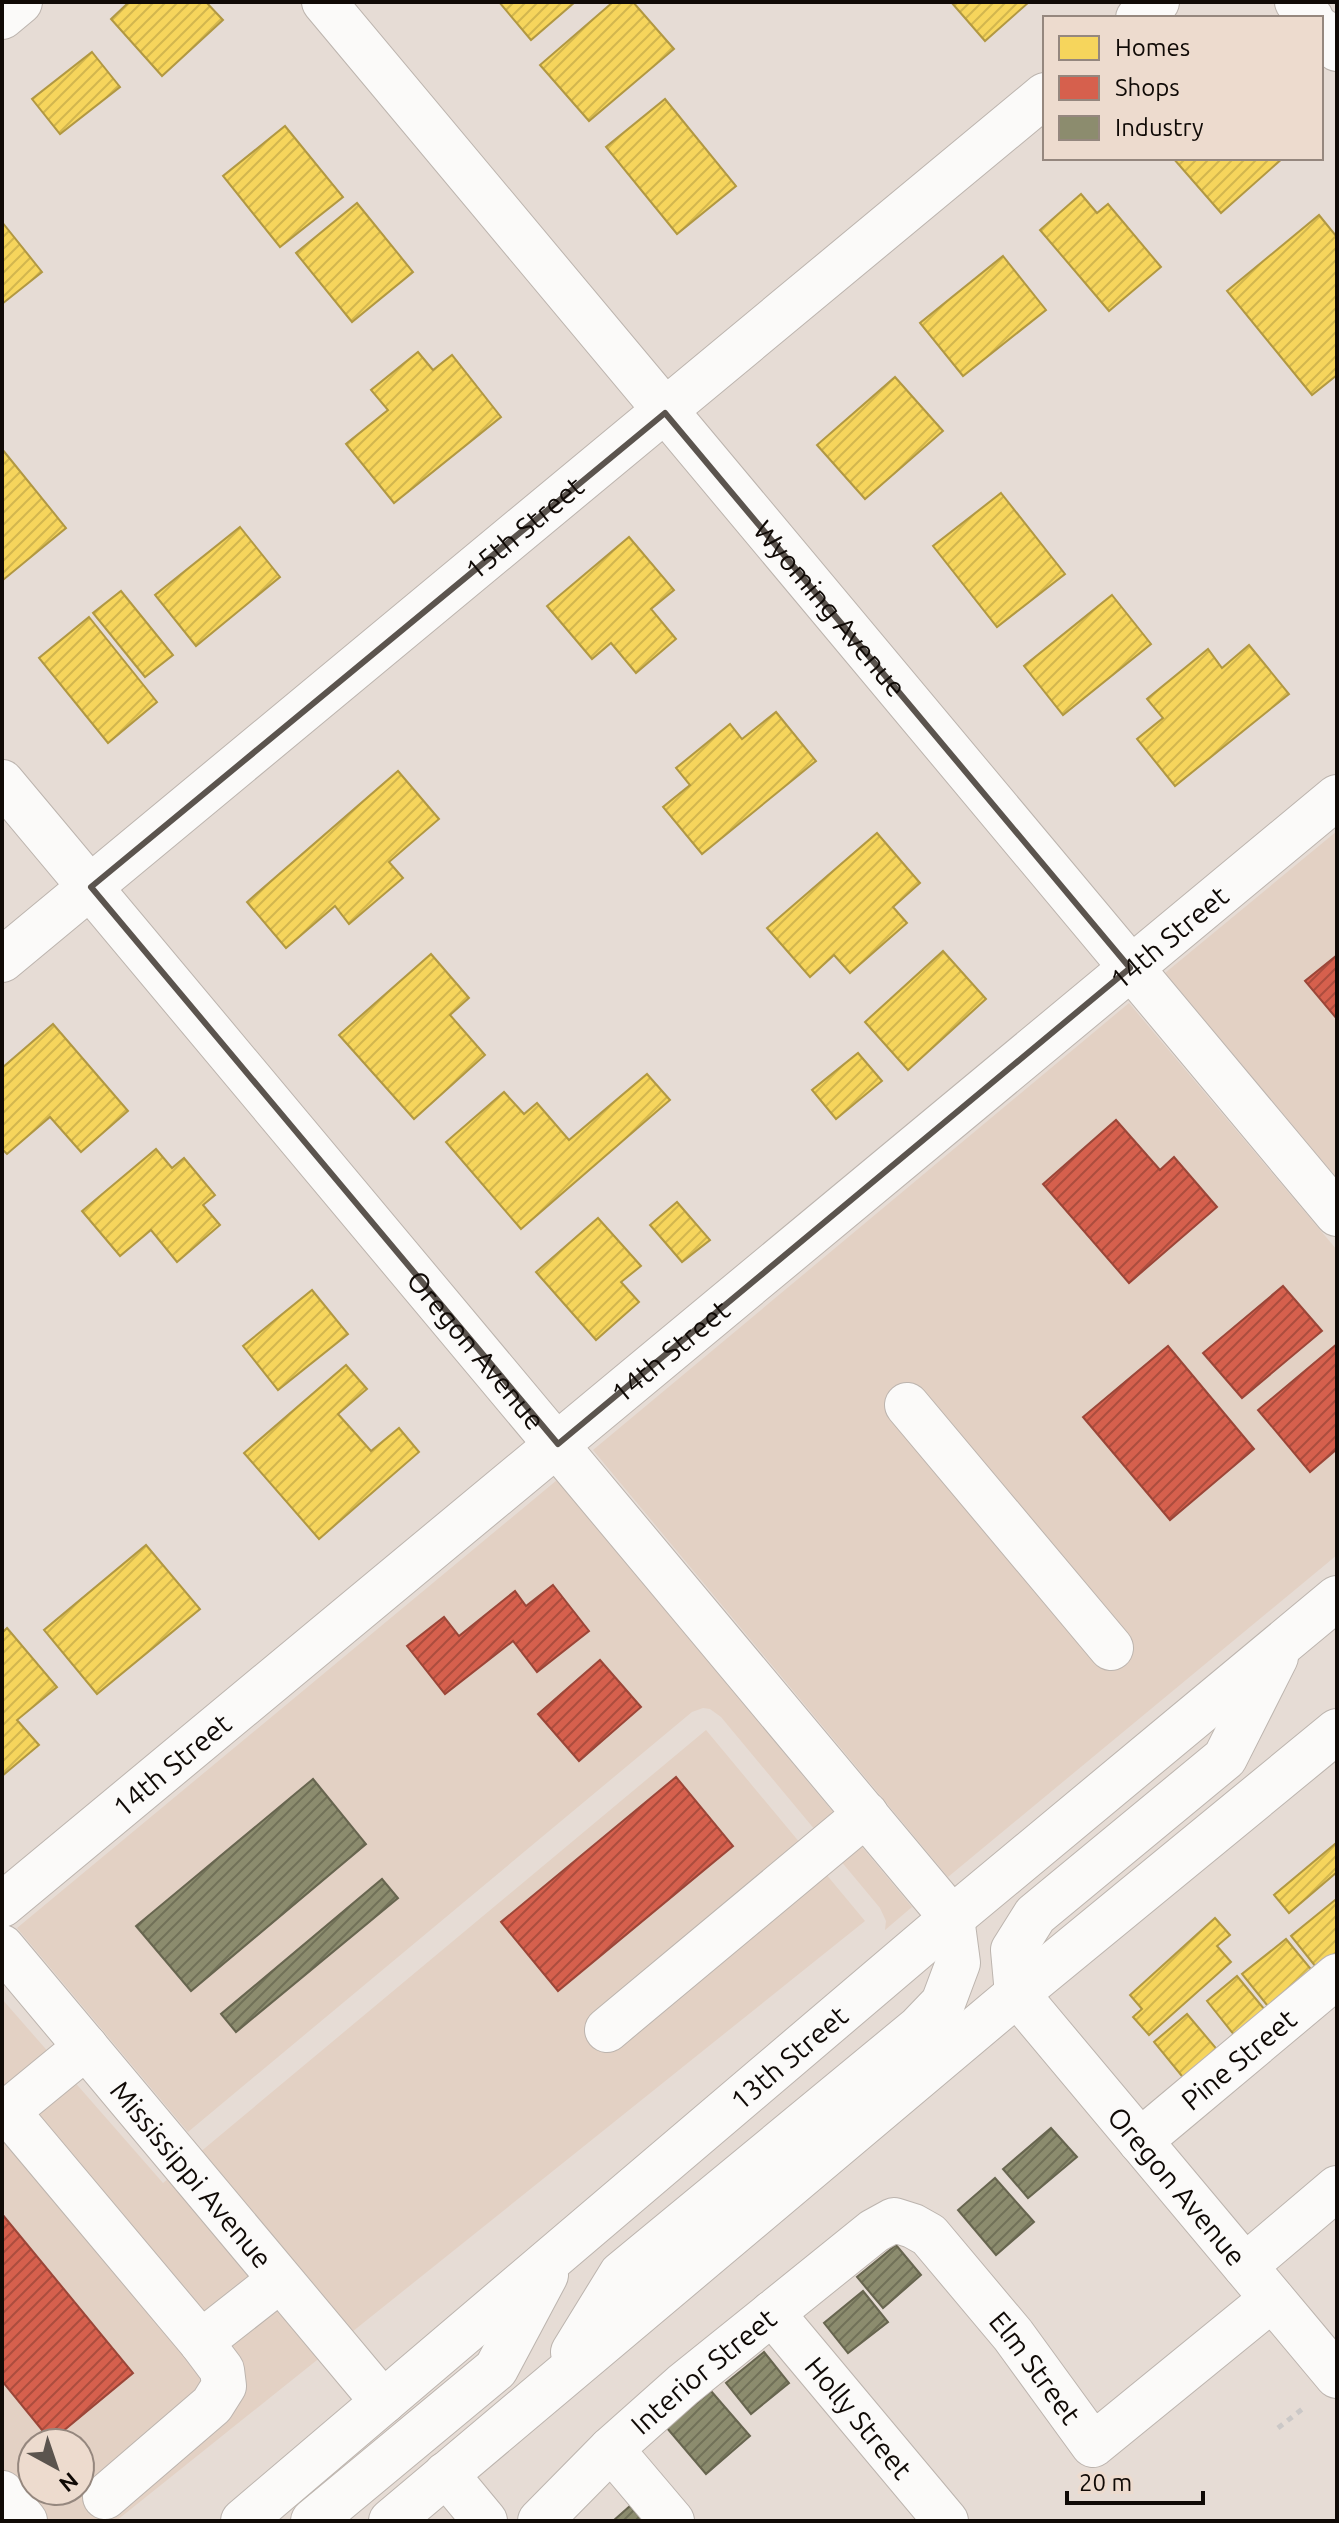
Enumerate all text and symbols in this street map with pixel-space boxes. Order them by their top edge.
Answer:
legend [1043,16,1323,160]
text: Homes [1115,34,1190,61]
text: Shops [1115,74,1180,101]
text: Industry [1115,114,1204,141]
street label: 15th Street [459,470,589,585]
street label: Wyoming Avenue [748,514,913,702]
street label: 14th Street [1104,879,1234,994]
street label: Oregon Avenue [402,1264,552,1435]
street label: 14th Street [605,1293,735,1408]
street label: 14th Street [106,1707,236,1822]
street label: 13th Street [724,1999,853,2115]
street label: Pine Street [1175,2002,1302,2116]
street label: Mississippi Avenue [105,2074,279,2274]
street label: Oregon Avenue [1102,2100,1253,2271]
street label: Interior Street [624,2301,781,2440]
street label: Elm Street [984,2305,1088,2429]
street label: Holly Street [800,2350,919,2484]
north arrow [16,2427,96,2507]
scale bar [1067,2455,1203,2505]
text: N [55,2468,84,2498]
text: 20 m [1079,2469,1132,2496]

